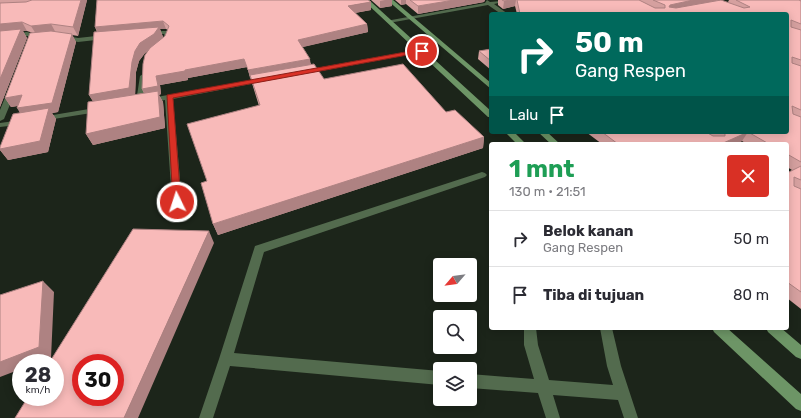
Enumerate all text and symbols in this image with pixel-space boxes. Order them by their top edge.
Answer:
text: 50 m [575,26,644,59]
icon: right [509,28,561,80]
pin [405,34,439,68]
icon: arrive [411,40,433,62]
text: Gang Respen [575,60,686,82]
icon: arrive [546,104,568,126]
text: Lalu [509,106,538,124]
text: 1 mnt [509,155,575,183]
button: close [727,155,769,197]
position arrow [156,181,198,223]
text: 130 m · 21:51 [509,184,586,199]
text: Belok kanan [543,222,633,240]
icon: right [509,228,531,250]
text: 50 m [734,230,769,248]
text: Gang Respen [543,240,623,255]
north arrow [433,258,477,302]
map controls [433,258,477,406]
icon: arrive [509,284,531,306]
text: Tiba di tujuan [543,286,644,304]
text: 80 m [733,286,769,304]
button: search [433,310,477,354]
speed limit sign: 30 [72,354,124,406]
button: layers [433,362,477,406]
text: 28 [25,363,51,387]
text: km/h [26,384,50,396]

